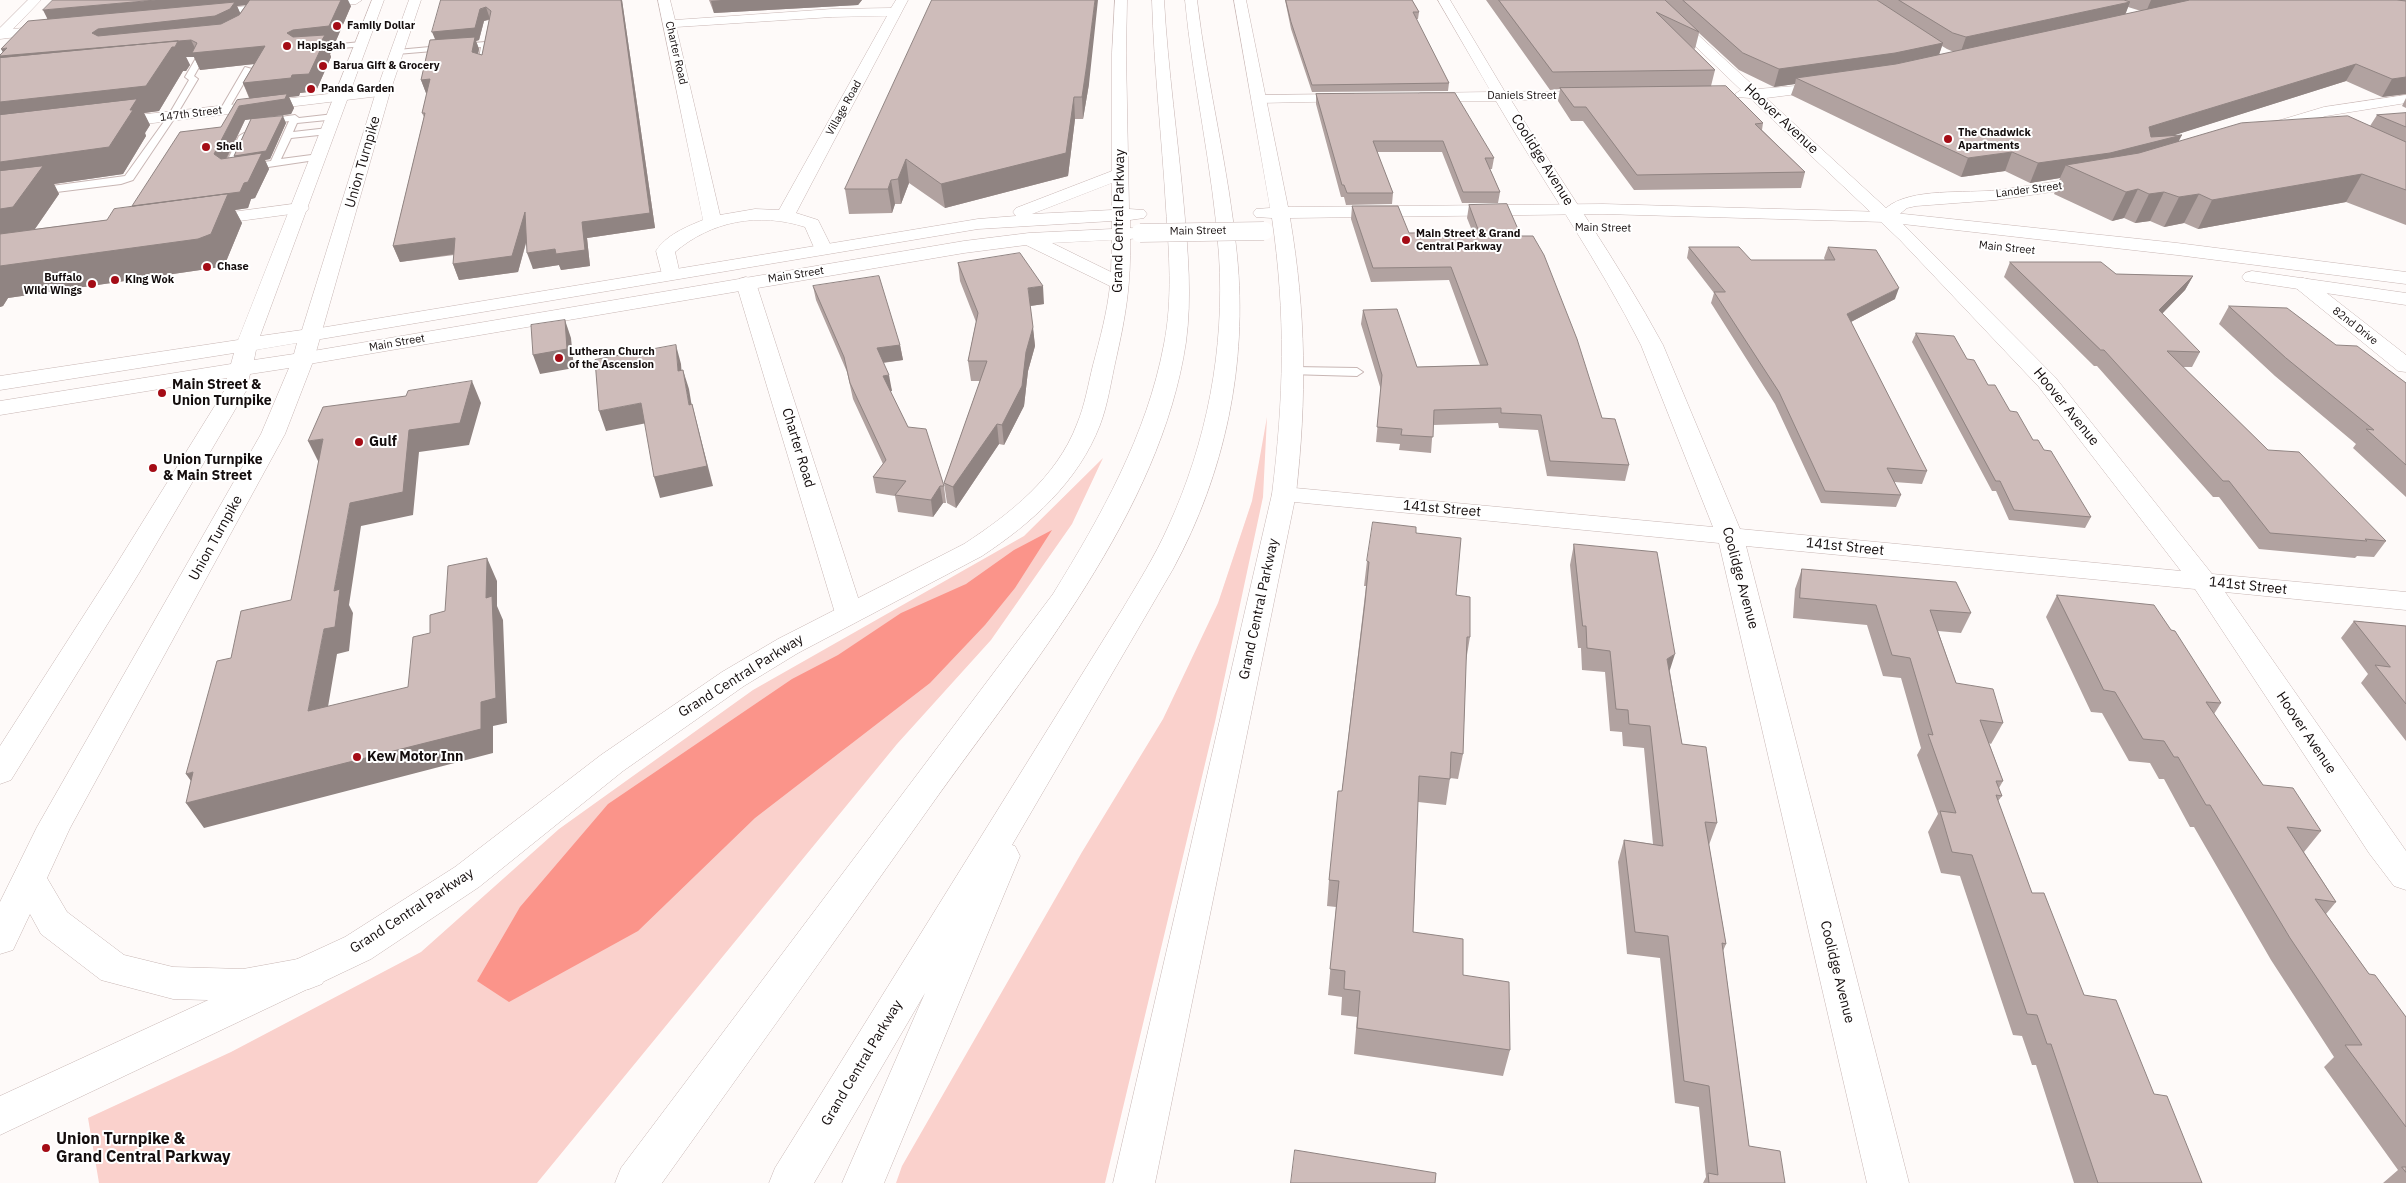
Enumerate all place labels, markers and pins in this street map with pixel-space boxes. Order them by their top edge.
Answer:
place label: Family Dollar [347,19,415,33]
marker: Family Dollar [331,20,343,32]
place label: Hapisgah [297,39,345,53]
marker: Hapisgah [281,40,293,52]
place label: Barua Gift & Grocery [333,59,440,73]
marker: Barua Gift & Grocery [317,60,329,72]
place label: Panda Garden [321,82,394,96]
marker: Panda Garden [305,83,317,95]
place label: The Chadwick Apartments [1958,126,2031,152]
marker: The Chadwick Apartments [1942,133,1954,145]
place label: Shell [216,140,242,154]
marker: Shell [200,141,212,153]
place label: Main Street & Grand Central Parkway [1416,227,1520,253]
marker: Main Street & Grand Central Parkway [1400,234,1412,246]
place label: Chase [217,260,249,274]
marker: Chase [201,261,213,273]
place label: Buffalo Wild Wings [24,271,82,297]
place label: King Wok [125,273,174,287]
marker: King Wok [109,274,121,286]
marker: Buffalo Wild Wings [86,278,98,290]
place label: Lutheran Church of the Ascension [569,345,655,371]
marker: Lutheran Church of the Ascension [553,352,565,364]
place label: Main Street & Union Turnpike [172,377,272,410]
marker: Main Street & Union Turnpike [156,387,168,399]
place label: Gulf [369,434,397,450]
marker: Gulf [353,436,365,448]
place label: Union Turnpike & Main Street [163,452,263,484]
marker: Union Turnpike & Main Street [147,462,159,474]
place label: Kew Motor Inn [367,749,463,765]
marker: Kew Motor Inn [351,751,363,763]
place label: Union Turnpike & Grand Central Parkway [56,1129,231,1167]
marker: Union Turnpike & Grand Central Parkway [40,1142,52,1154]

